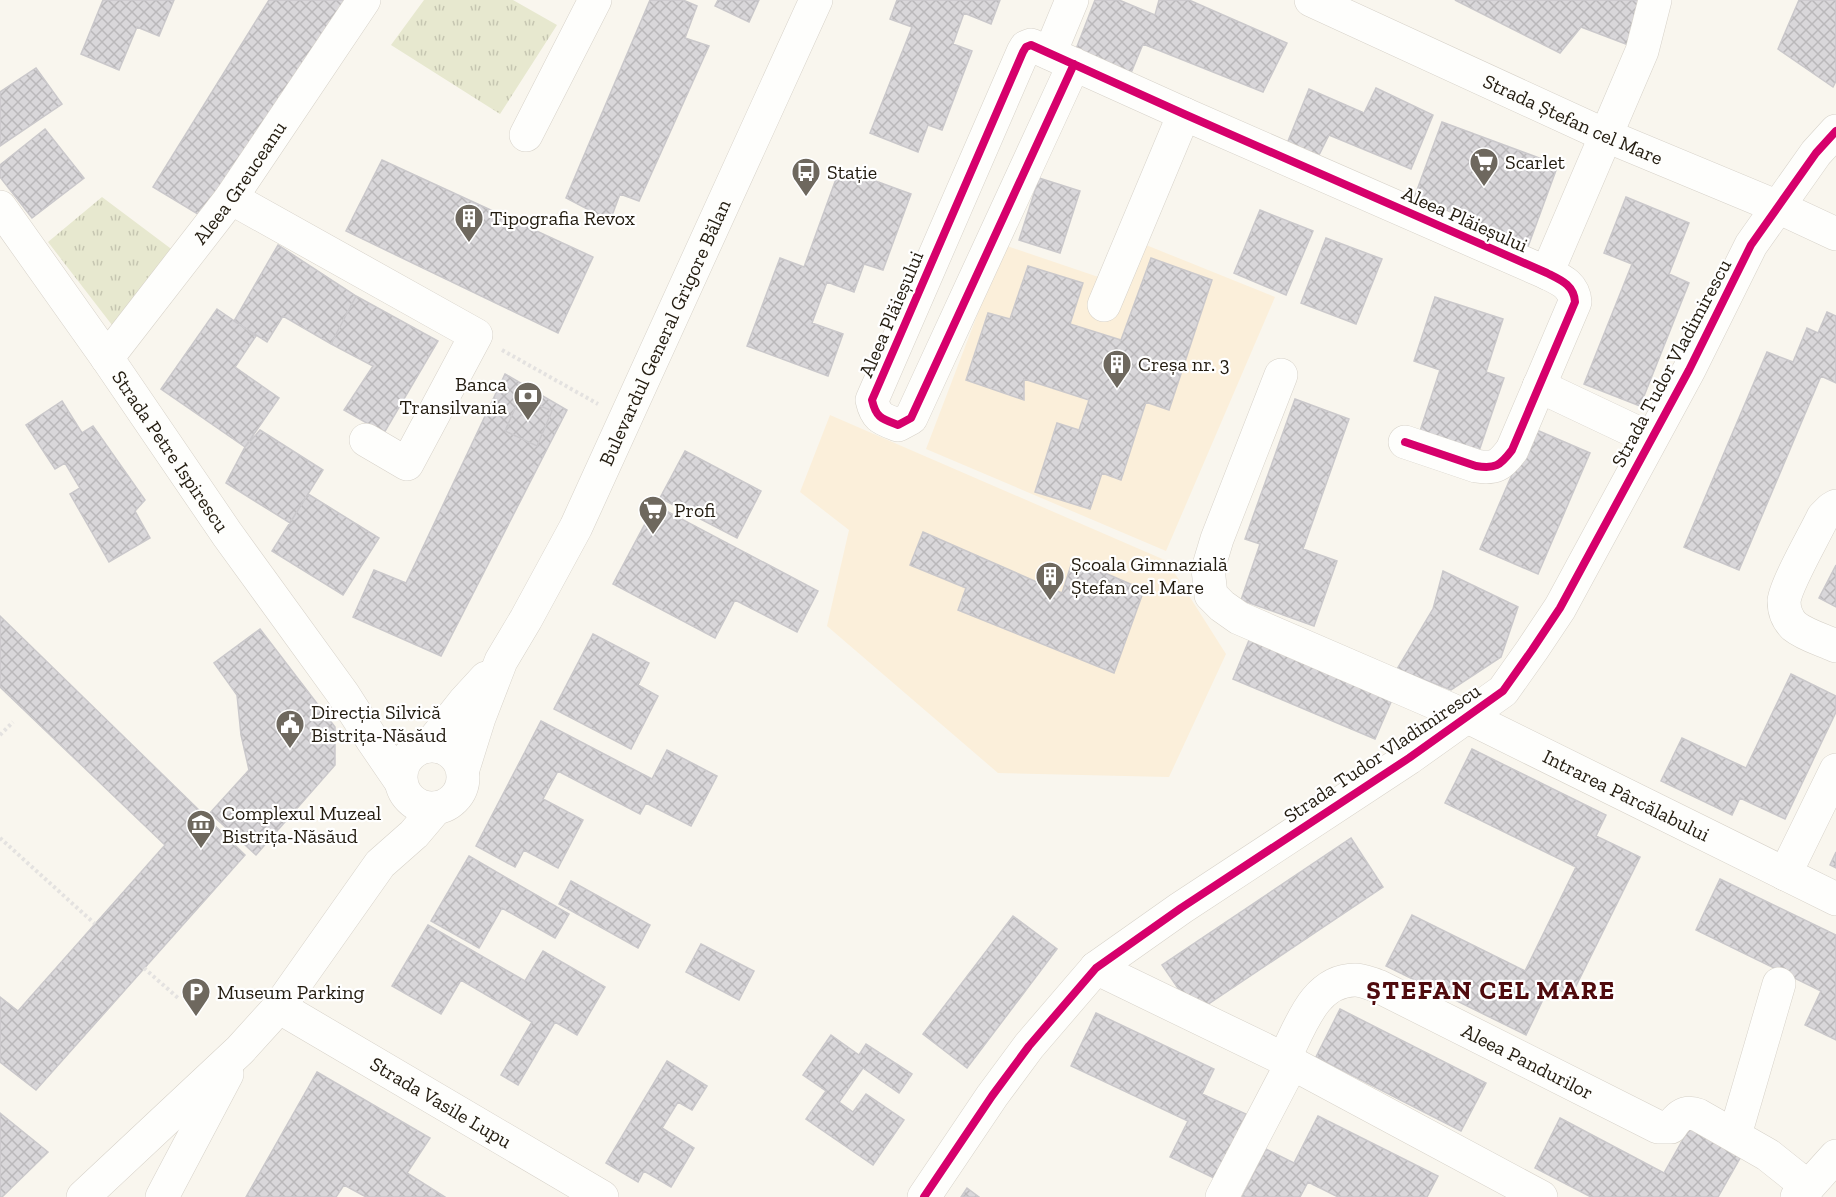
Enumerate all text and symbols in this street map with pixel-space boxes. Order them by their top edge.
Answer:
street label: Strada Ștefan cel Mare [1479,69,1667,170]
street label: Aleea Greuceanu [188,116,291,249]
supermarket icon: Scarlet [1468,146,1500,188]
place label: Scarlet [1505,150,1566,174]
bus stop icon: Stație [790,156,822,198]
place label: Stație [827,160,877,184]
street label: Aleea Plăieșului [1399,181,1532,258]
street label: Bulevardul General Grigore Bălan [594,195,736,469]
building icon: Tipografia Revox [453,202,485,244]
place label: Tipografia Revox [490,206,635,230]
street label: Aleea Plăieșului [854,247,929,381]
street label: Strada Tudor Vladimirescu [1606,255,1736,471]
building icon: Creșa nr. 3 [1101,348,1133,390]
place label: Creșa nr. 3 [1138,352,1229,376]
street label: Strada Petre Ispirescu [107,366,234,537]
place label: Banca Transilvania [399,372,507,419]
bank icon: Banca Transilvania [512,380,544,422]
supermarket icon: Profi [637,494,669,536]
place label: Profi [674,498,716,522]
place label: Școala Gimnazială Ștefan cel Mare [1071,552,1228,599]
building icon: Școala Gimnazială Ștefan cel Mare [1034,560,1066,602]
street label: Strada Tudor Vladimirescu [1279,678,1485,828]
place label: Direcția Silvică Bistrița-Năsăud [311,700,447,747]
public building icon: Direcția Silvică Bistrița-Năsăud [274,708,306,750]
street label: Intrarea Pârcălabului [1539,744,1714,847]
place label: Complexul Muzeal Bistrița-Năsăud [222,801,381,848]
museum icon: Complexul Muzeal Bistrița-Năsăud [185,808,217,850]
district label: ȘTEFAN CEL MARE [1366,974,1616,1006]
parking icon: Museum Parking [180,976,212,1018]
place label: Museum Parking [217,980,364,1004]
street label: Aleea Pandurilor [1458,1018,1597,1104]
street label: Strada Vasile Lupu [366,1051,516,1153]

